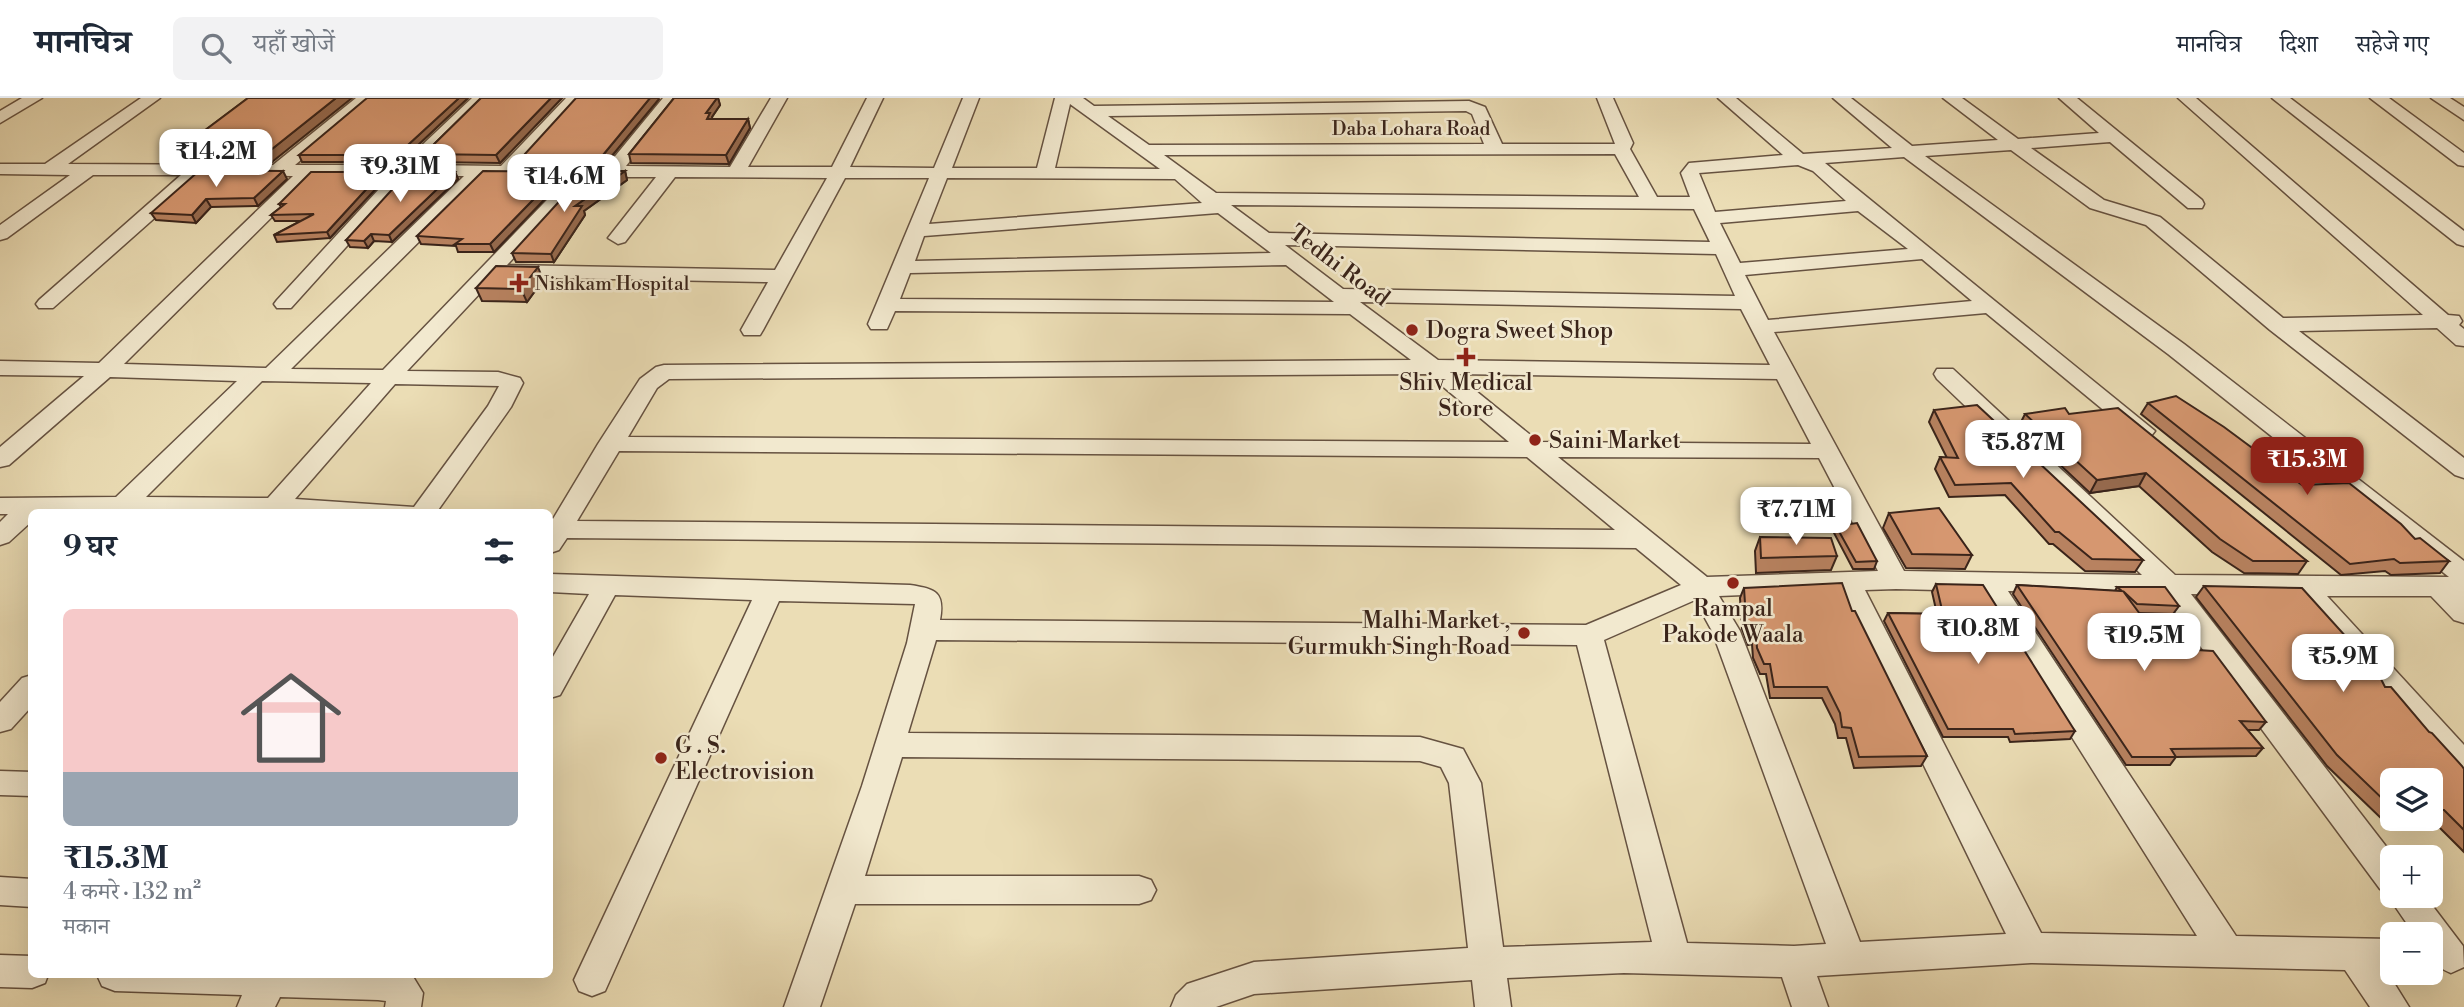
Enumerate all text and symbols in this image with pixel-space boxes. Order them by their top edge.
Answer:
search box [173,17,663,80]
text: मानचित्र [35,23,131,64]
text: यहाँ खोजें [253,28,335,60]
icon: search [197,29,235,67]
text: मानचित्र [2177,30,2242,60]
text: दिशा [2280,30,2318,60]
text: सहेजे गए [2356,30,2429,60]
street label: Daba Lohara Road [1332,117,1491,141]
pin: ₹14.2M [159,130,273,189]
text: ₹14.2M [175,138,257,166]
pin: ₹9.31M [343,144,457,204]
text: ₹9.31M [360,153,440,181]
pin: ₹14.6M [507,155,621,214]
text: ₹14.6M [523,163,605,191]
street label: Tedhi Road [1284,219,1395,313]
place label: Nishkam Hospital [535,272,690,296]
marker: Nishkam Hospital [509,273,529,293]
place label: Dogra Sweet Shop [1426,317,1613,345]
marker: Dogra Sweet Shop [1404,322,1420,338]
marker: Shiv Medical Store [1458,349,1474,365]
place label: Shiv Medical Store [1399,369,1533,423]
pin: ₹5.87M [1966,420,2080,480]
place label: Saini Market [1549,427,1681,455]
text: ₹5.87M [1981,429,2065,457]
marker: Saini Market [1527,432,1543,448]
pin: ₹15.3M [2250,438,2364,497]
text: ₹15.3M [2267,446,2347,474]
pin: ₹7.71M [1739,488,1853,547]
text: ₹7.71M [1756,496,1836,524]
text: 9 घर [63,528,117,566]
icon: filters [480,532,518,570]
marker: Rampal Pakode Waala [1725,575,1741,591]
place label: Rampal Pakode Waala [1662,595,1804,649]
pin: ₹10.8M [1921,606,2035,666]
place label: Malhi Market , Gurmukh Singh Road [1288,607,1510,661]
pin: ₹19.5M [2087,614,2201,673]
text: ₹10.8M [1936,615,2020,643]
text: ₹19.5M [2104,622,2184,650]
marker: Malhi Market , Gurmukh Singh Road [1516,625,1532,641]
pin: ₹5.9M [2294,634,2392,694]
text: ₹5.9M [2308,643,2378,671]
icon: home [228,655,354,781]
place label: G . S. Electrovision [675,732,815,786]
marker: G . S. Electrovision [653,750,669,766]
map controls [2380,768,2443,985]
button: layers [2380,768,2443,831]
text: ₹15.3M [63,840,168,878]
button: + [2380,845,2443,908]
text: 4 कमरे · 132 m² [63,878,201,906]
text: मकान [63,913,110,941]
button: − [2380,922,2443,985]

